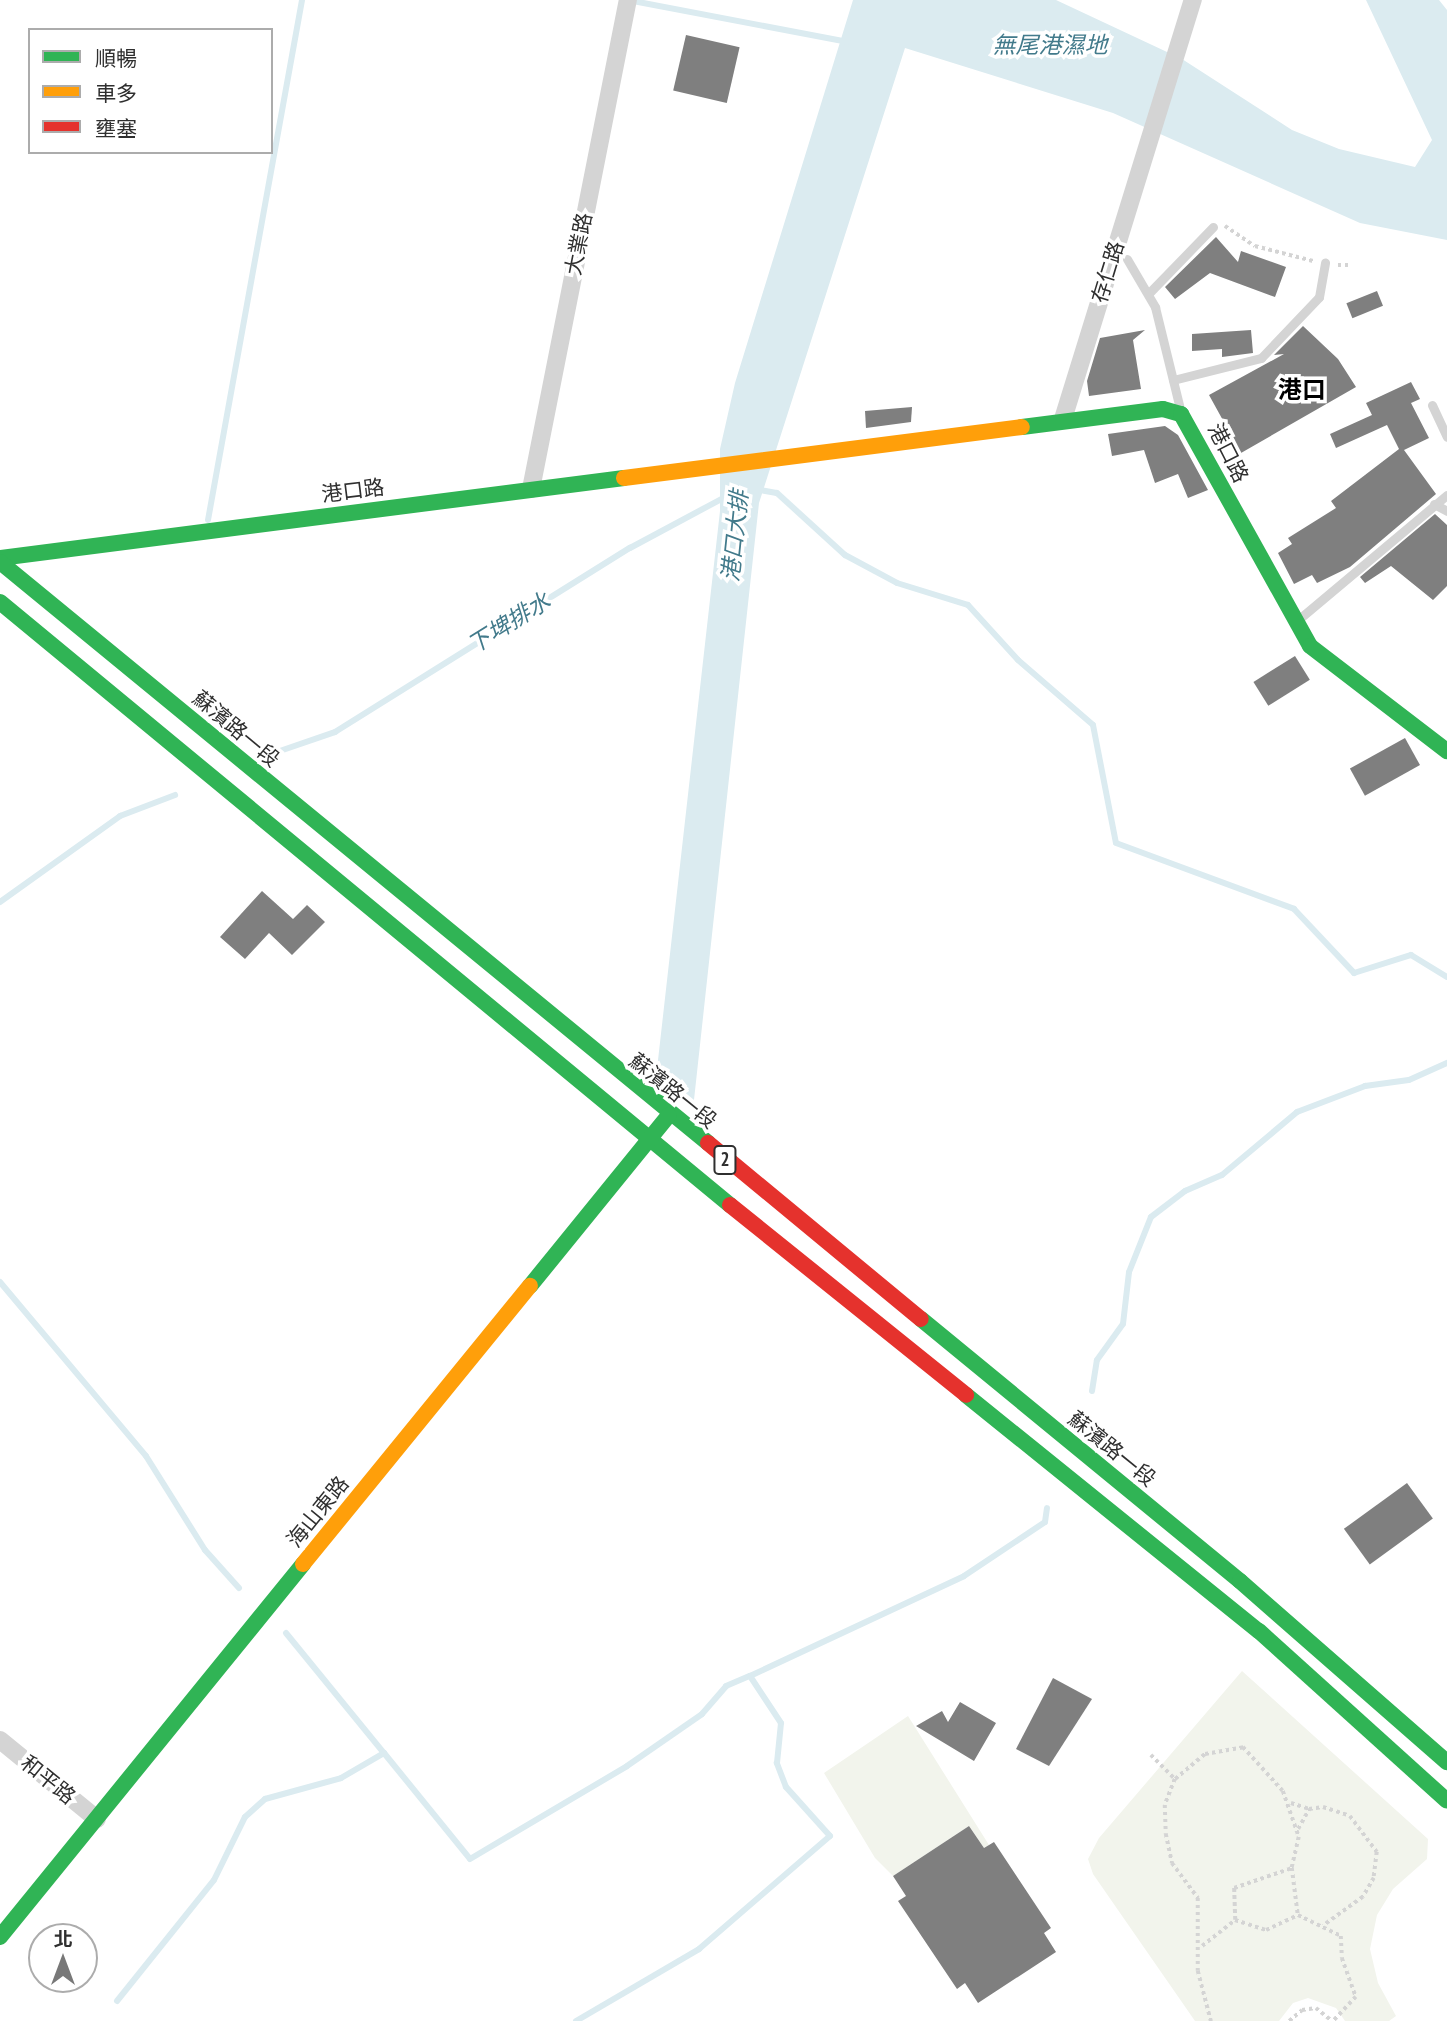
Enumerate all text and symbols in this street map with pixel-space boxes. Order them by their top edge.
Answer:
legend [28,28,273,154]
water label: 無尾港濕地 [993,31,1107,59]
text: 順暢 [95,45,137,72]
text: 車多 [95,80,137,107]
text: 壅塞 [95,115,137,142]
street label: 大業路 [561,211,597,277]
street label: 存仁路 [1087,238,1129,306]
district label: 港口 [1278,376,1326,404]
street label: 港口路 [1202,419,1254,487]
street label: 港口路 [320,475,386,507]
water label: 港口大排 [716,489,754,583]
water label: 下埤排水 [463,587,555,659]
street label: 蘇濱路一段 [188,686,284,772]
street label: 蘇濱路一段 [624,1048,722,1134]
road number: 2 [713,1144,737,1176]
street label: 蘇濱路一段 [1063,1406,1161,1492]
street label: 海山東路 [282,1471,354,1553]
street label: 和平路 [16,1750,80,1810]
north arrow [28,1923,98,1993]
text: 北 [53,1927,73,1951]

